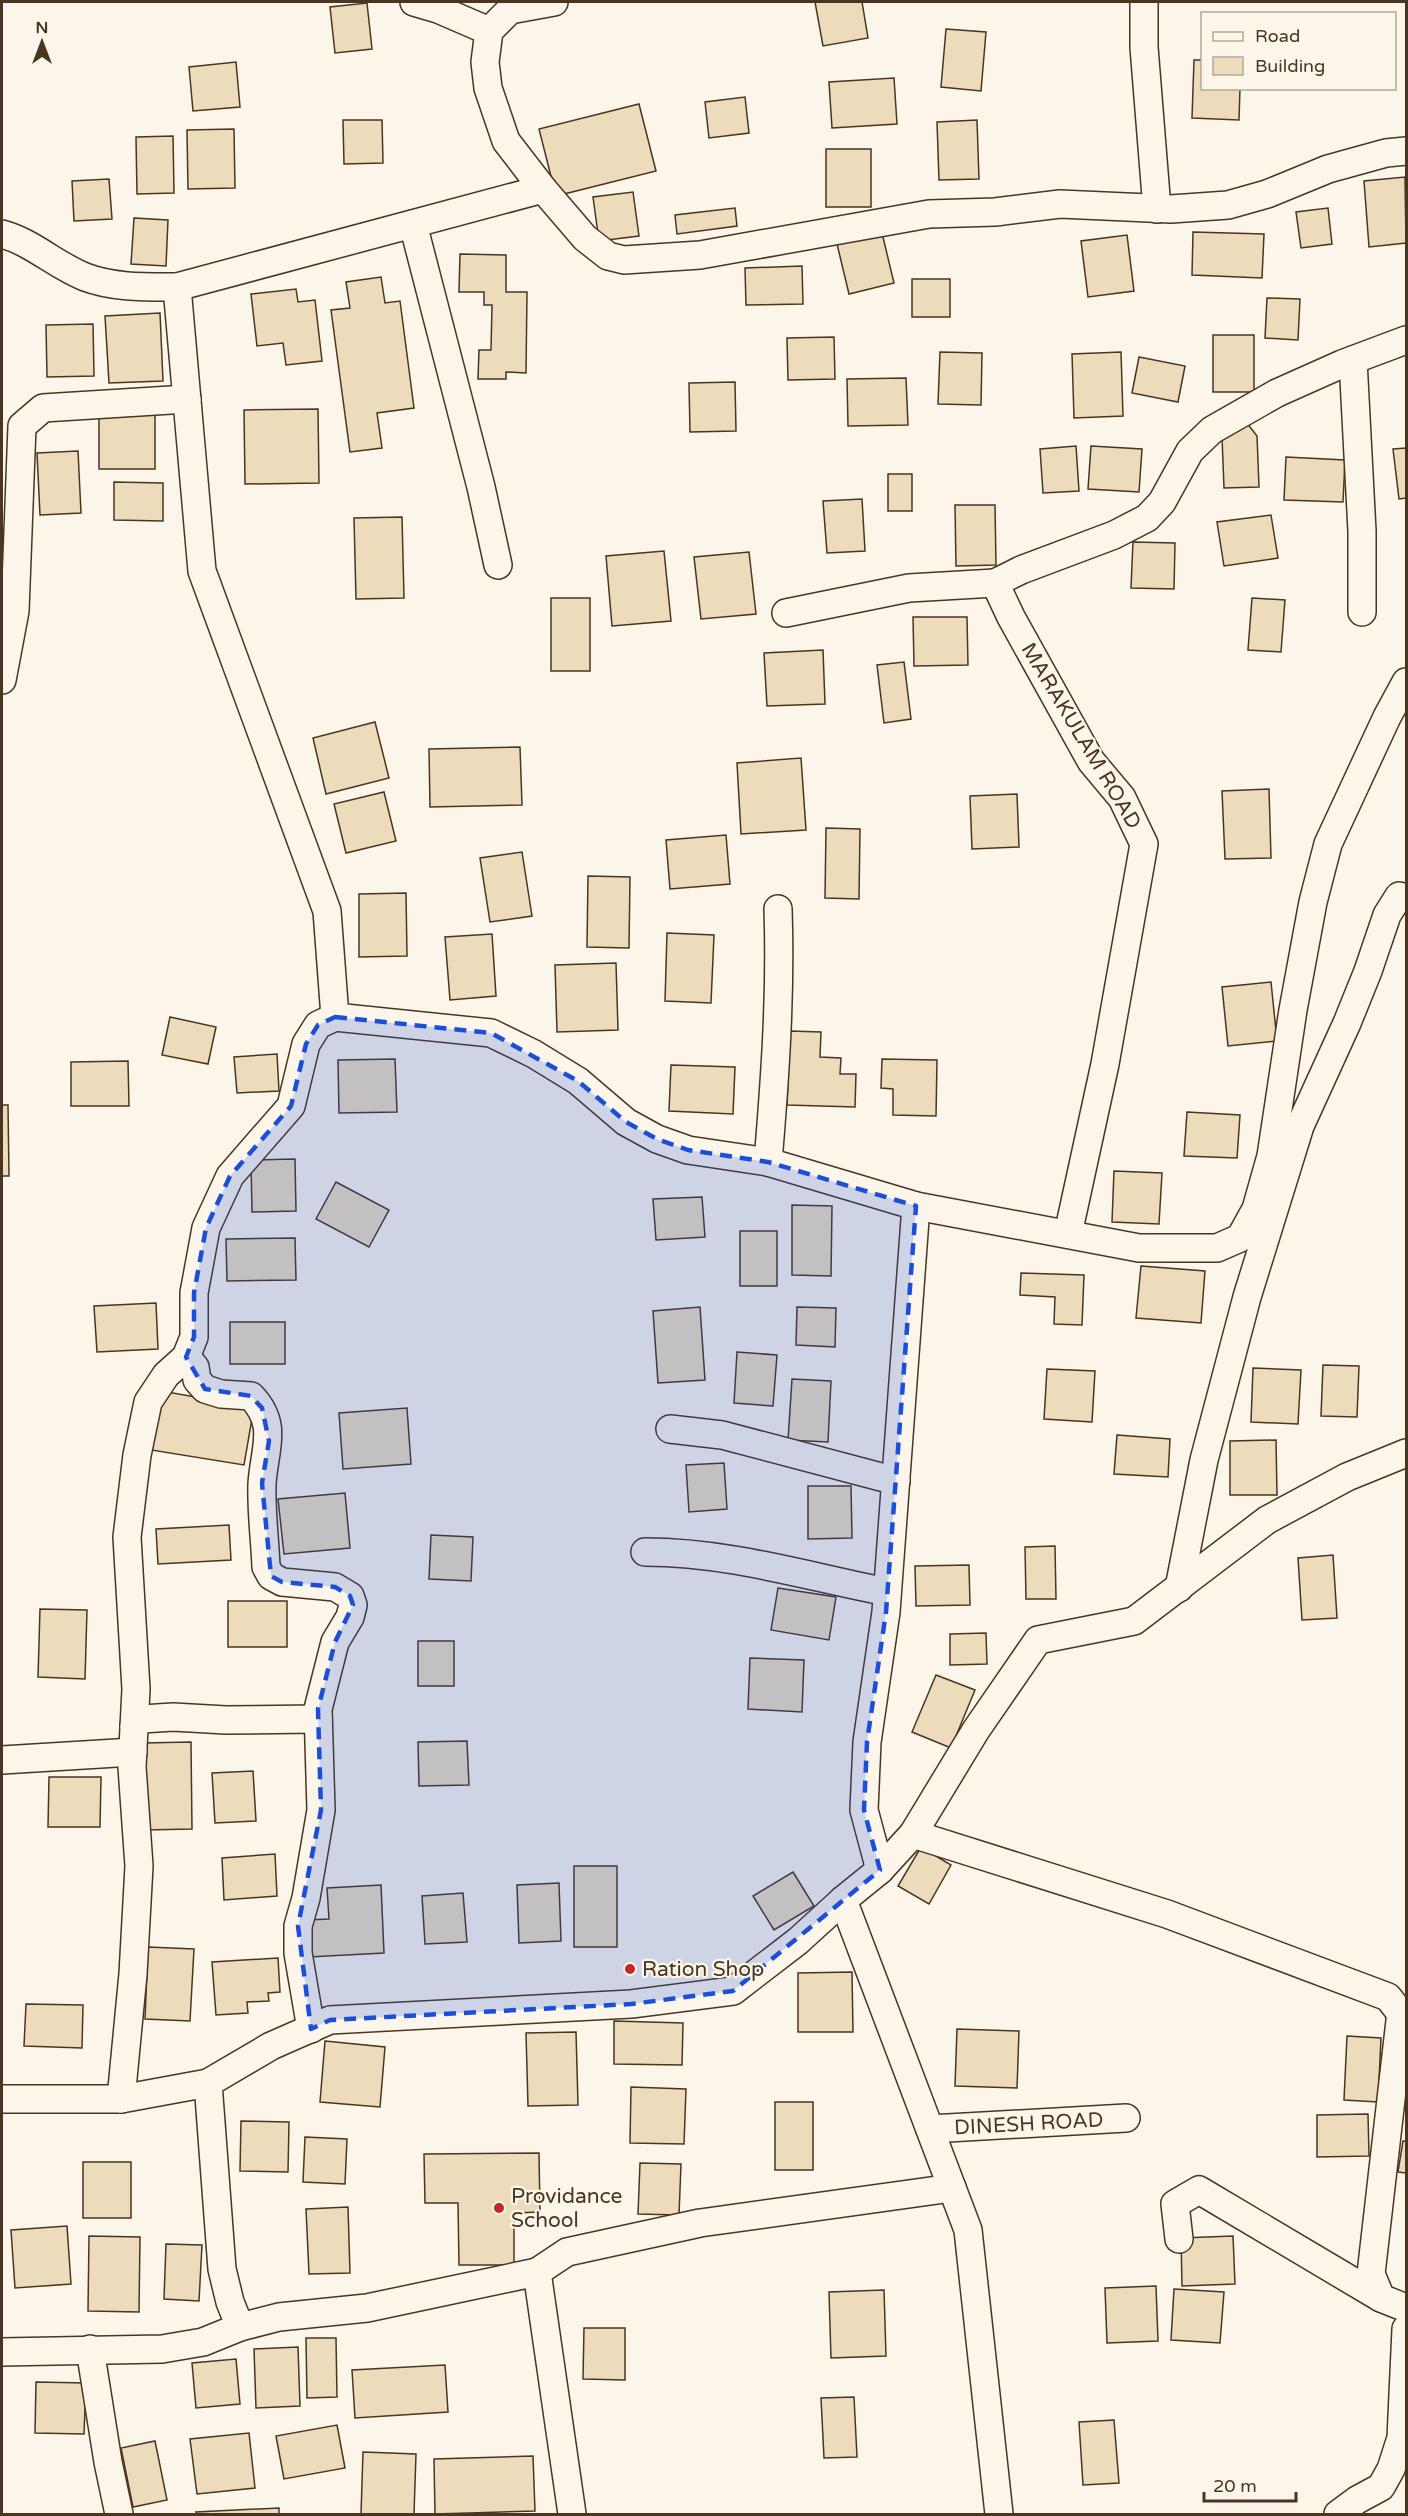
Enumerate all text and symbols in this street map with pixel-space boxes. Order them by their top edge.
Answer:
north arrow [12,12,72,72]
legend [1201,12,1396,90]
text: N [36,18,48,38]
text: Road [1255,25,1300,47]
text: Building [1255,55,1325,77]
street label: MARAKULAM ROAD [1015,638,1147,834]
place label: Ration Shop [642,1957,764,1982]
marker: Ration Shop [623,1962,637,1976]
street label: DINESH ROAD [954,2107,1104,2140]
place label: Providance School [511,2184,623,2233]
marker: Providance School [492,2201,506,2215]
scale bar [1204,2465,1296,2503]
text: 20 m [1213,2475,1257,2497]

